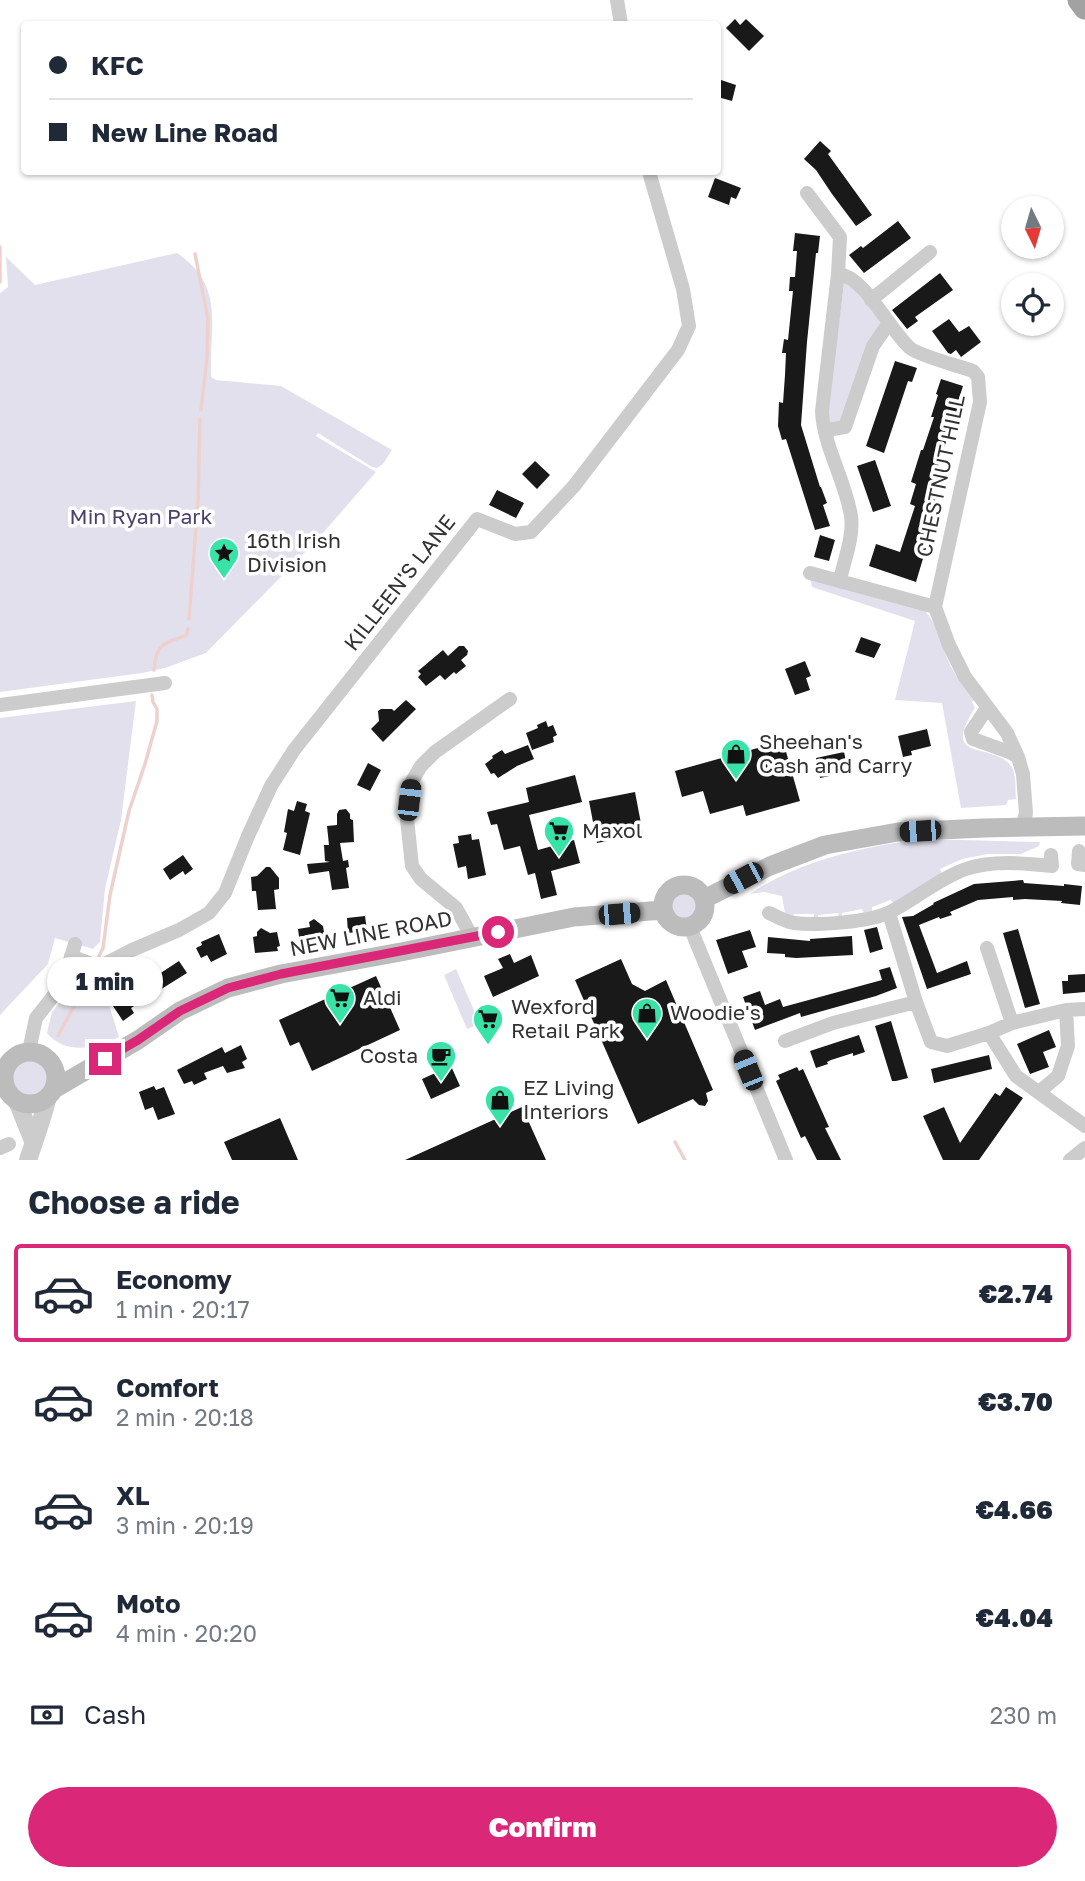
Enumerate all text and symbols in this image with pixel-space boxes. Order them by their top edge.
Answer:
text: KFC [91,50,144,81]
text: New Line Road [91,117,278,148]
north arrow [1001,196,1064,259]
map controls [1001,196,1064,336]
button: locate [1001,273,1064,336]
street label: CHESTNUT HILL [910,392,970,559]
park label: Min Ryan Park [70,503,213,529]
street label: KILLEEN'S LANE [338,509,460,656]
place label: 16th Irish Division [247,527,341,577]
place icon: 16th Irish Division [207,536,241,580]
place label: Sheehan's Cash and Carry [759,728,913,778]
shop icon: Sheehan's Cash and Carry [719,737,753,781]
car [397,778,422,822]
supermarket icon: Maxol [542,814,576,858]
place label: Maxol [582,817,642,843]
car [899,819,942,843]
car [720,859,767,897]
car [598,902,641,926]
street label: NEW LINE ROAD [287,905,454,962]
route start [482,916,514,948]
callout: 1 min [47,958,163,1006]
text: 1 min [76,967,134,995]
supermarket icon: Aldi [323,981,357,1025]
place label: Aldi [363,984,402,1010]
place label: Wexford Retail Park [511,993,621,1043]
shop icon: Woodie's [630,996,664,1040]
place label: Woodie's [670,999,761,1025]
supermarket icon: Wexford Retail Park [471,1002,505,1046]
cafe icon: Costa [424,1039,458,1083]
place label: Costa [360,1042,418,1068]
route end [89,1043,121,1075]
car [731,1047,766,1093]
place label: EZ Living Interiors [523,1074,614,1124]
shop icon: EZ Living Interiors [483,1083,517,1127]
text: Choose a ride [28,1183,240,1221]
icon: car [32,1262,95,1325]
text: Economy [116,1264,232,1295]
text: €2.74 [979,1278,1053,1309]
text: 1 min · 20:17 [116,1295,250,1323]
icon: car [32,1370,95,1433]
text: Comfort [116,1372,219,1403]
text: €3.70 [978,1386,1053,1417]
text: 2 min · 20:18 [116,1403,254,1431]
icon: car [32,1478,95,1541]
text: XL [116,1480,150,1511]
text: €4.66 [975,1494,1053,1525]
text: 3 min · 20:19 [116,1511,254,1539]
icon: car [32,1586,95,1649]
text: Moto [116,1588,181,1619]
text: €4.04 [976,1602,1053,1633]
text: 4 min · 20:20 [116,1619,257,1647]
icon: cash [28,1696,66,1734]
text: Cash [84,1699,146,1730]
text: 230 m [990,1701,1057,1729]
button: Confirm [28,1787,1057,1867]

